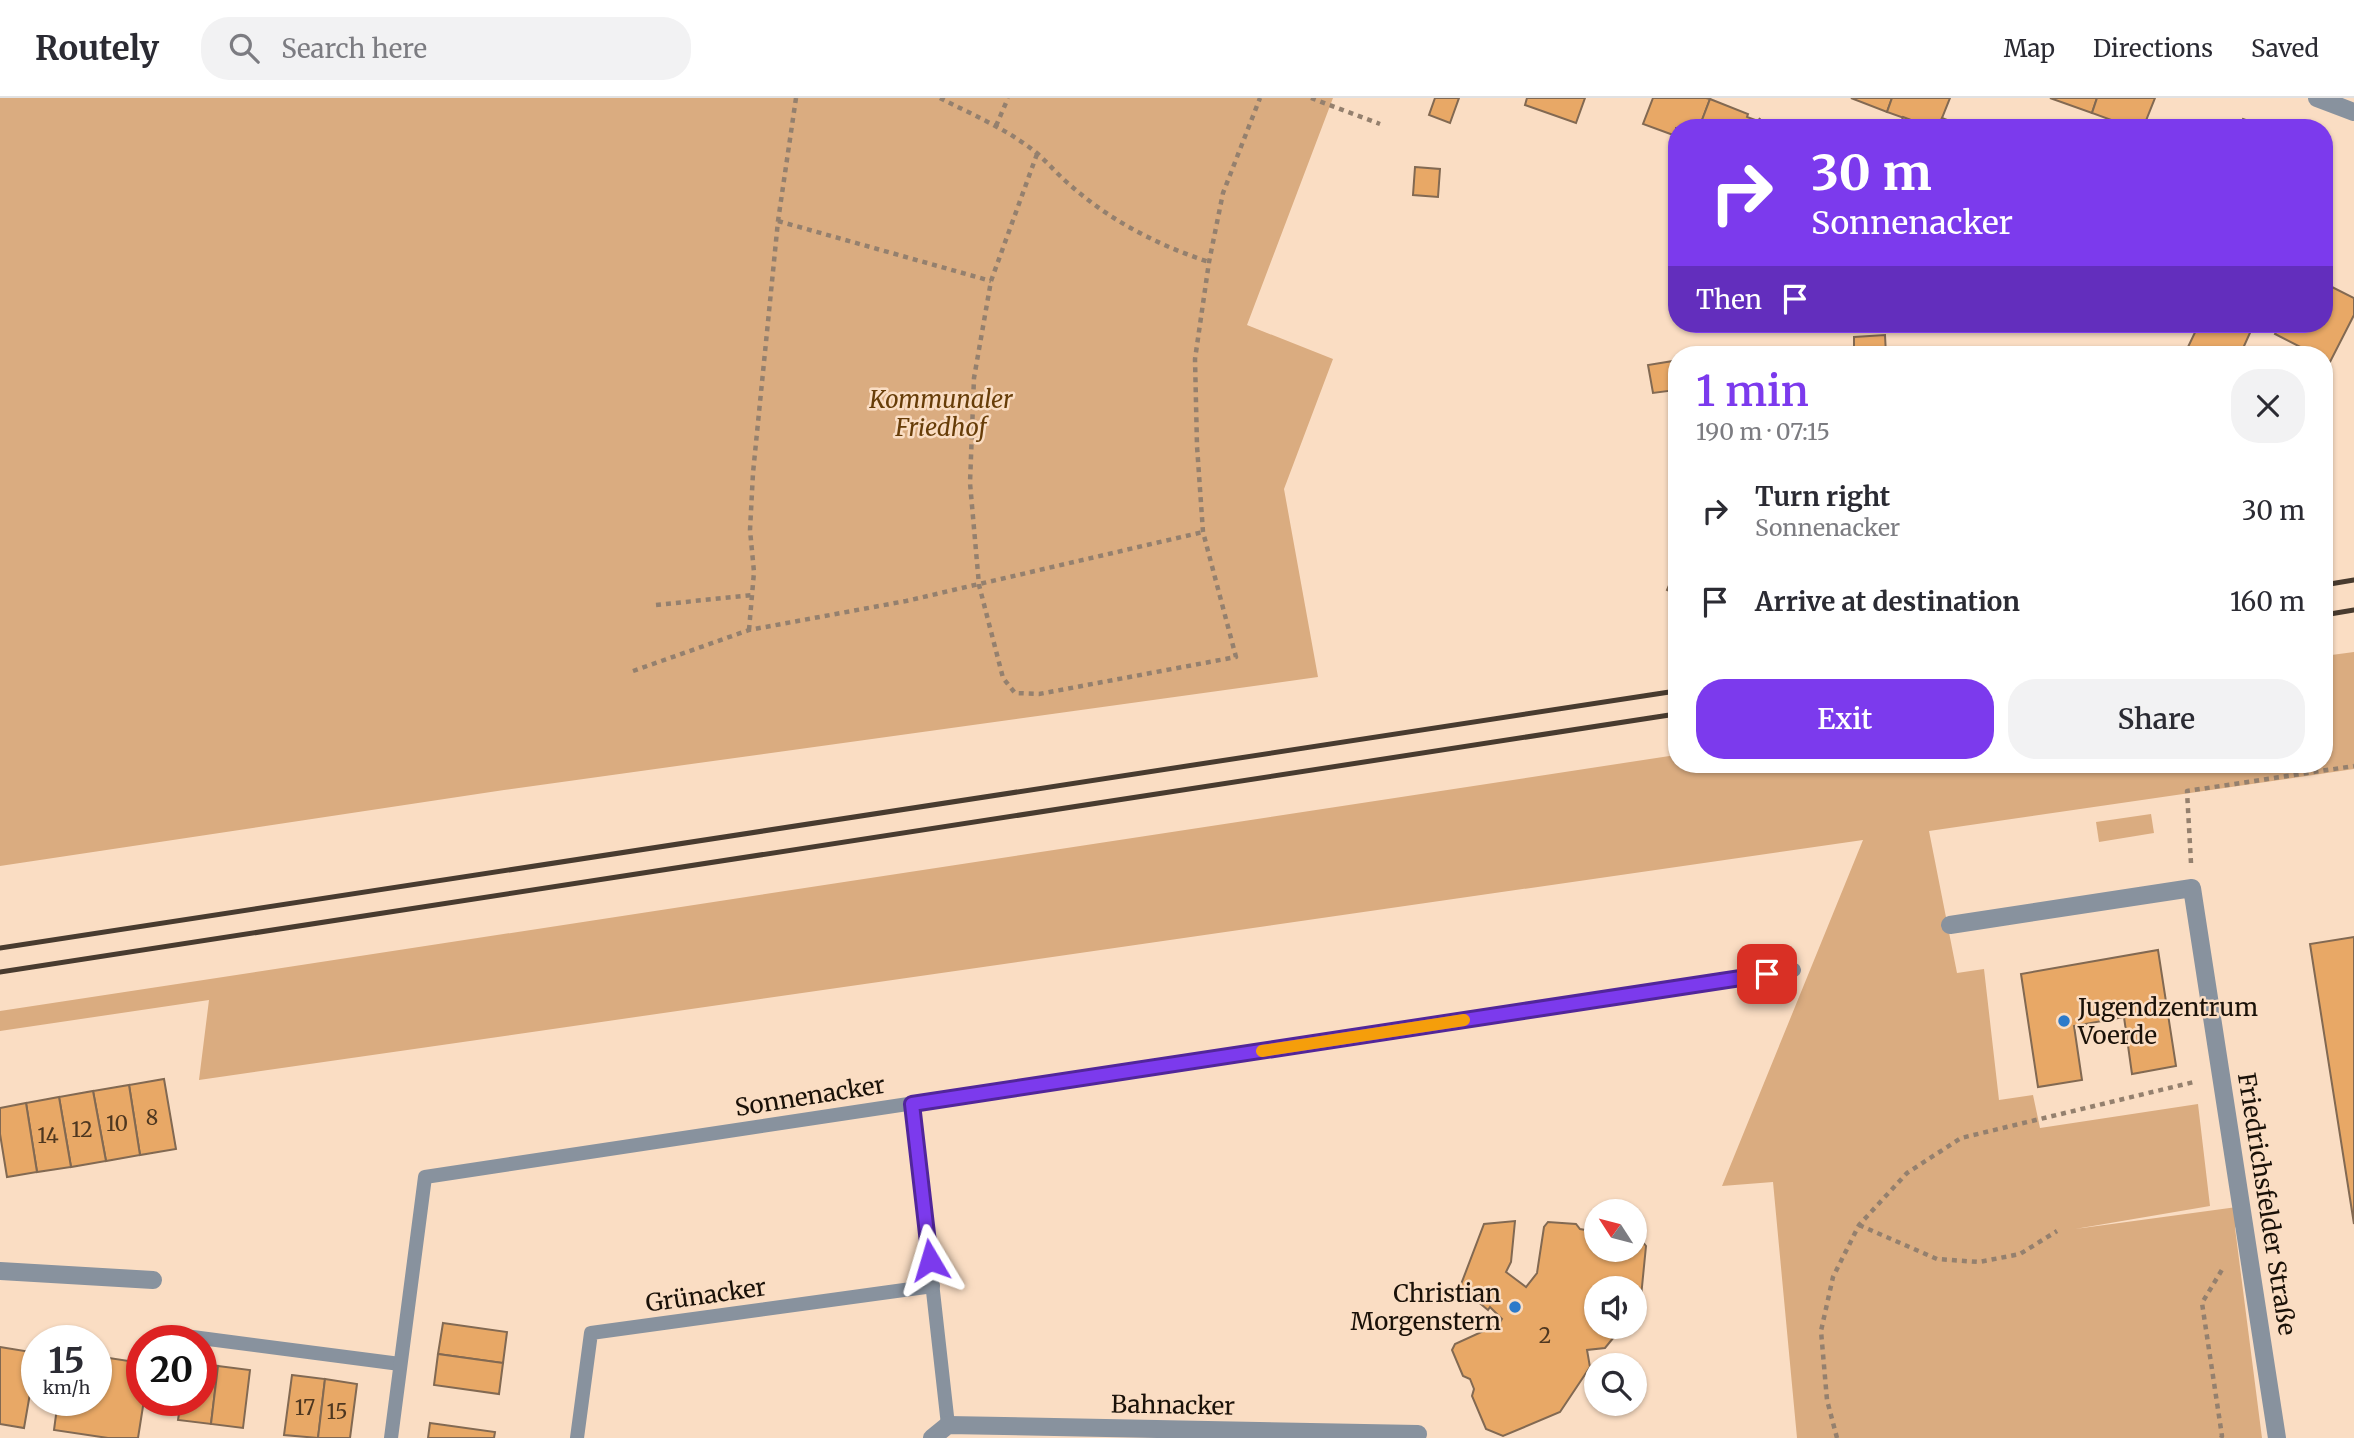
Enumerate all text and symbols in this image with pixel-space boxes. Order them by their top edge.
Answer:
search box [201,17,691,80]
text: Routely [35,28,159,69]
icon: search [225,29,263,67]
text: Search here [281,32,427,65]
text: Map [2004,33,2055,64]
text: Directions [2093,33,2213,64]
text: Saved [2251,33,2319,64]
text: 30 m [1811,142,1932,203]
icon: right [1696,147,1787,238]
text: Sonnenacker [1811,203,2013,243]
icon: arrive [1776,280,1814,318]
text: Then [1696,283,1762,316]
text: 1 min [1696,365,1809,417]
button: close [2231,369,2305,443]
park label: Kommunaler Friedhof [868,384,1014,443]
text: 190 m · 07:15 [1696,417,1830,446]
text: Turn right [1755,480,1890,513]
icon: right [1696,492,1734,530]
text: 30 m [2242,494,2305,527]
text: Sonnenacker [1755,513,1900,542]
icon: arrive [1696,583,1734,621]
text: Arrive at destination [1755,585,2020,618]
text: 160 m [2230,585,2305,618]
button: Exit [1696,679,1994,759]
button: Share [2008,679,2305,759]
pin [1737,944,1797,1004]
icon: arrive [1748,955,1786,993]
place label: Jugendzentrum Voerde [2077,992,2258,1051]
marker: Jugendzentrum Voerde [2056,1013,2072,1029]
street label: Sonnenacker [733,1069,887,1123]
street label: Friedrichsfelder Straße [2231,1070,2303,1338]
house number: 8 [146,1104,158,1131]
house number: 10 [106,1110,128,1137]
house number: 12 [71,1116,93,1143]
house number: 14 [37,1122,59,1149]
north arrow [1584,1199,1647,1262]
map controls [1584,1199,1647,1416]
position arrow [893,1223,967,1297]
street label: Grünacker [644,1271,768,1319]
button: sound [1584,1276,1647,1339]
place label: Christian Morgenstern [1351,1278,1501,1337]
marker: Christian Morgenstern [1507,1299,1523,1315]
house number: 2 [1539,1322,1551,1349]
speed limit sign: 20 [126,1325,217,1416]
text: 15 [49,1339,84,1383]
button: search [1584,1353,1647,1416]
text: km/h [43,1376,90,1399]
street label: Bahnacker [1111,1388,1235,1422]
house number: 17 [295,1394,315,1421]
house number: 15 [326,1398,348,1425]

